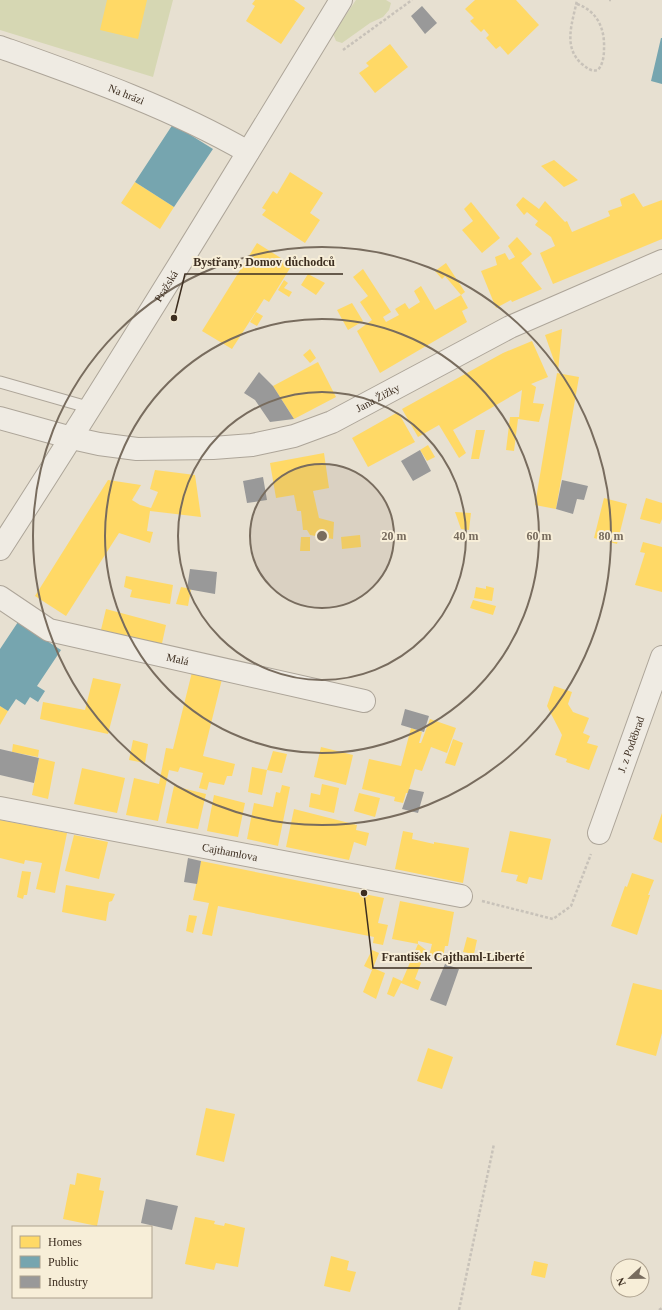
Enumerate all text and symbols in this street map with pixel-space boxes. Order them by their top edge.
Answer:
street label: Na hrázi [107,81,146,107]
callout: Bystřany, Domov důchodců [185,250,343,274]
text: Bystřany, Domov důchodců [193,255,335,269]
street label: Pražská [152,268,180,304]
street label: Jana Žižky [354,381,402,414]
centre of rings [315,529,329,543]
text: 20 m [382,529,407,543]
text: 40 m [454,529,479,543]
text: 60 m [527,529,552,543]
text: 80 m [599,529,624,543]
street label: Malá [165,651,190,667]
street label: J. z Poděbrad [615,714,646,774]
street label: Cajthamlova [201,841,259,863]
callout: František Cajthaml-Liberté [373,944,532,968]
text: František Cajthaml-Liberté [382,950,525,964]
legend [12,1226,152,1298]
text: Homes [48,1235,82,1249]
text: Public [48,1255,79,1269]
north arrow [610,1258,650,1298]
text: Industry [48,1275,88,1289]
text: N [614,1276,628,1288]

